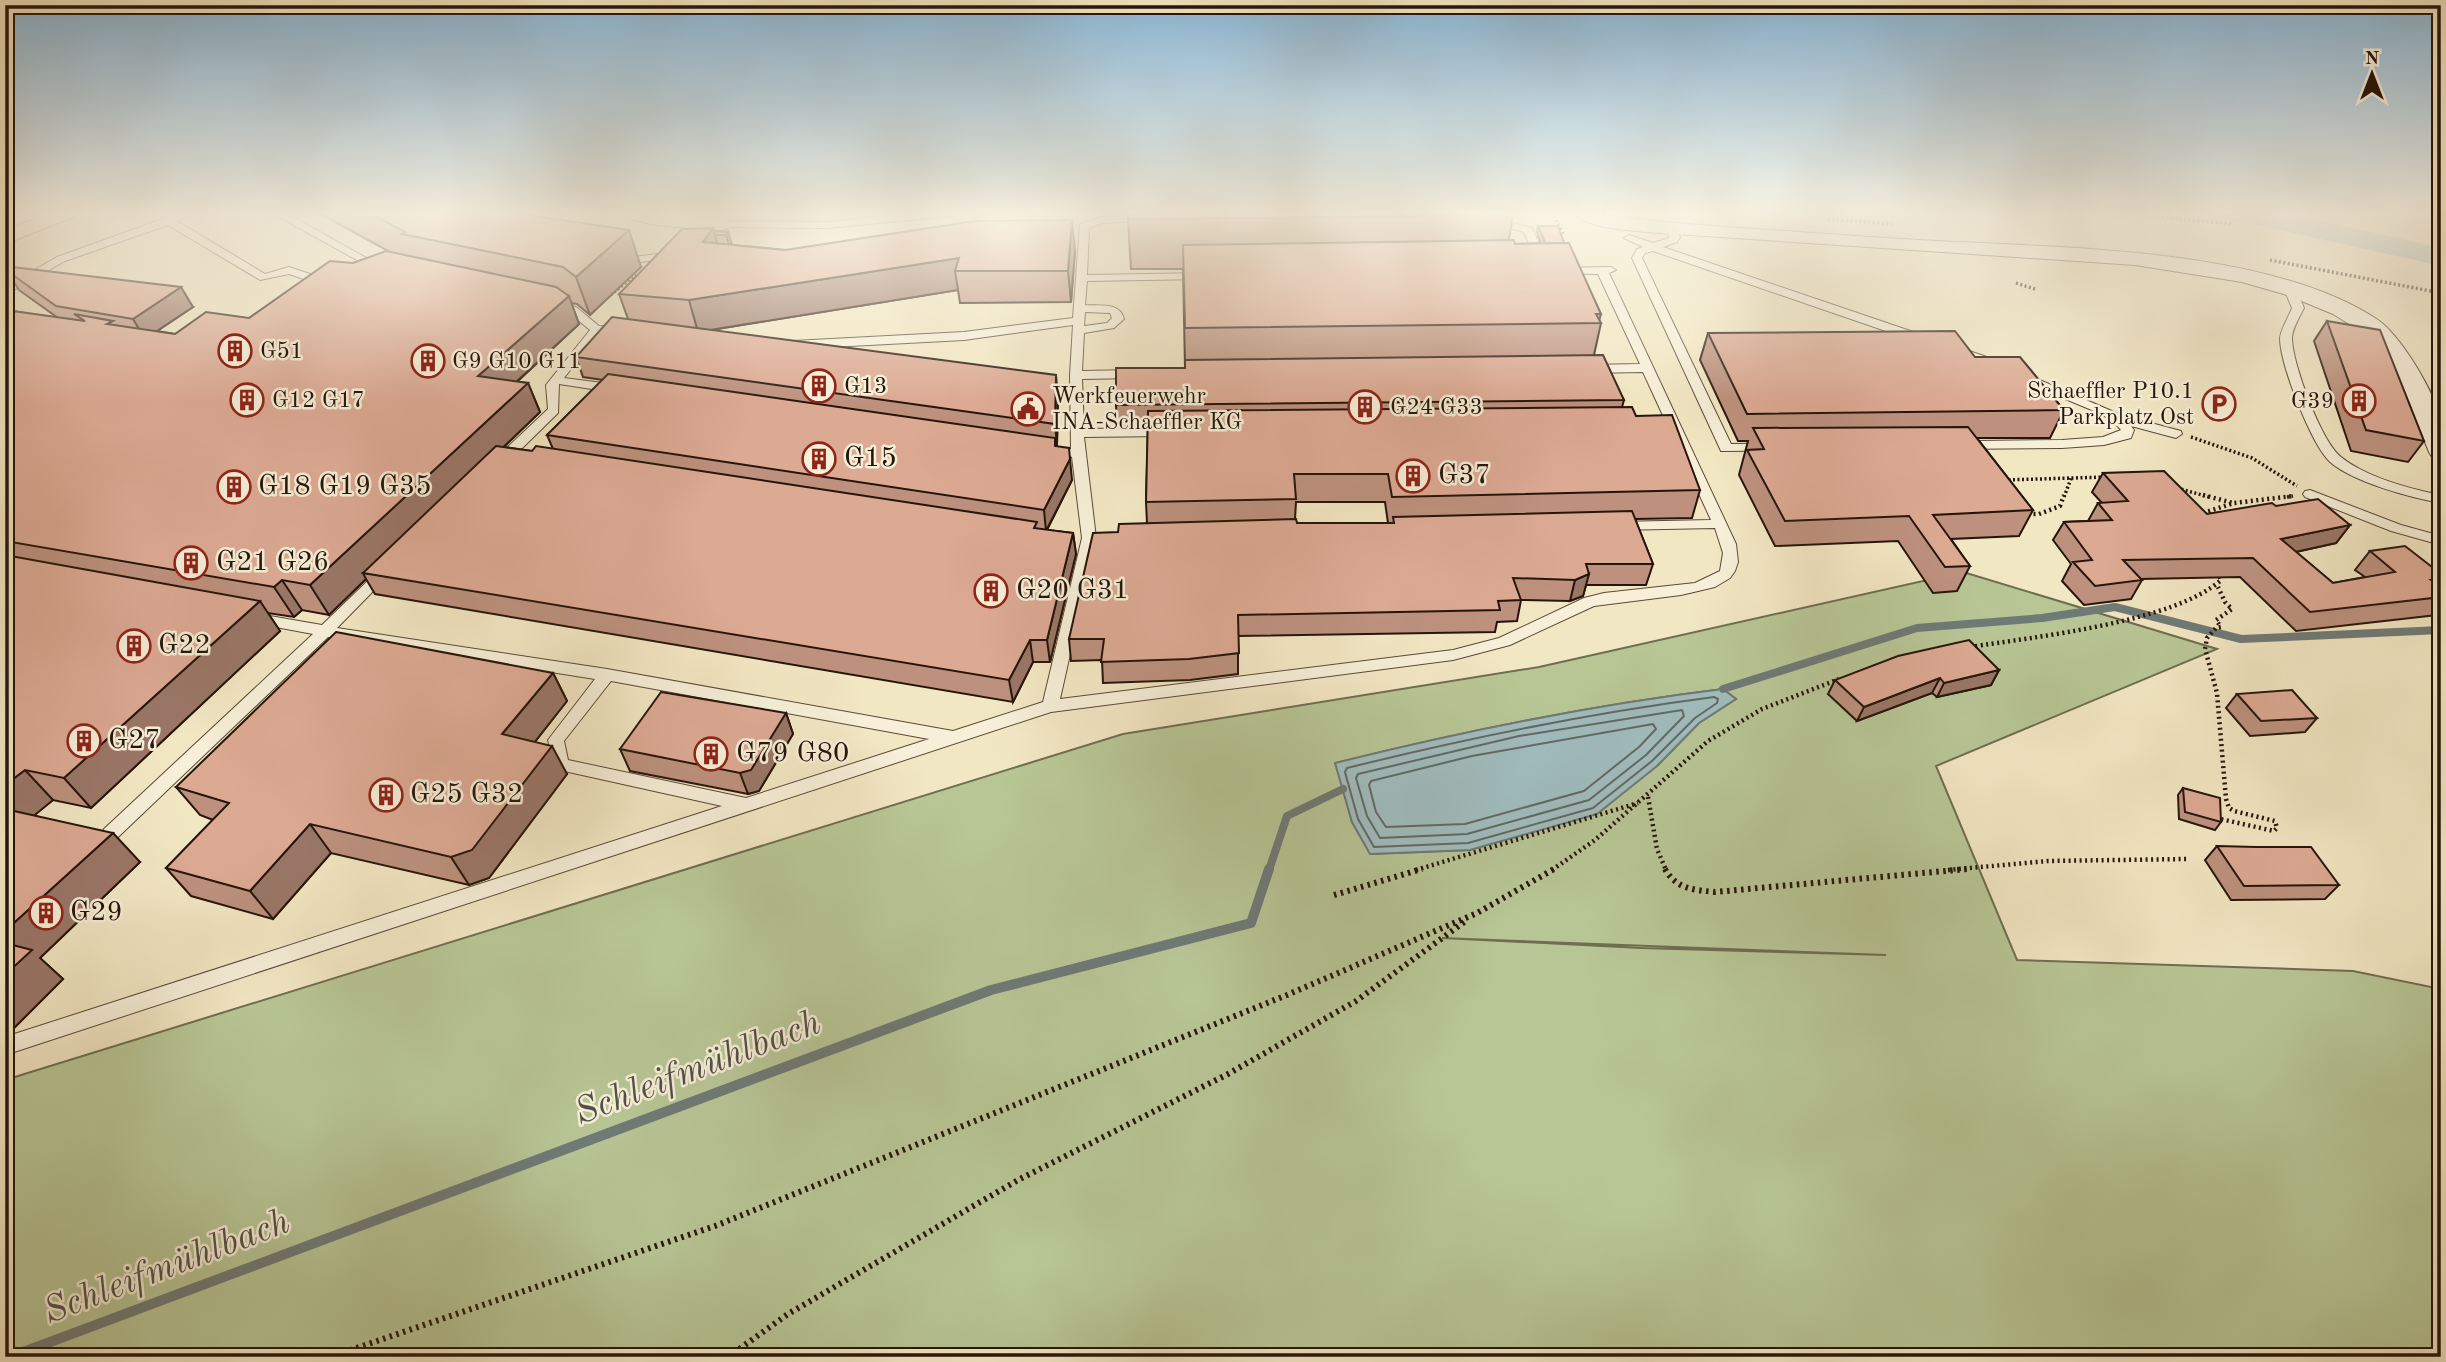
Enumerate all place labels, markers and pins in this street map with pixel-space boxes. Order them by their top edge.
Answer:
building icon: G51 [216,332,254,370]
place label: G51 [260,340,303,363]
building icon: G9 G10 G11 [409,342,447,380]
place label: G9 G10 G11 [452,350,581,373]
building icon: G13 [800,367,838,405]
place label: G13 [844,375,887,398]
place label: Schaeffler P10.1 Parkplatz Ost [2027,380,2194,429]
building icon: G12 G17 [228,381,266,419]
building icon: G39 [2340,382,2378,420]
place label: Werkfeuerwehr INA-Schaeffler KG [1052,385,1242,434]
parking icon: Schaeffler P10.1 Parkplatz Ost [2200,385,2238,423]
building icon: G24 G33 [1346,388,1384,426]
place label: G12 G17 [272,389,365,412]
public building icon: Werkfeuerwehr INA-Schaeffler KG [1009,390,1047,428]
place label: G39 [2291,390,2334,413]
place label: G24 G33 [1390,396,1483,419]
building icon: G15 [800,440,838,478]
place label: G15 [844,445,897,473]
building icon: G37 [1394,457,1432,495]
place label: G37 [1438,462,1491,490]
building icon: G18 G19 G35 [215,468,253,506]
place label: G18 G19 G35 [258,473,432,501]
building icon: G21 G26 [172,544,210,582]
place label: G21 G26 [216,549,329,577]
building icon: G20 G31 [972,572,1010,610]
place label: G20 G31 [1016,577,1129,605]
building icon: G22 [115,627,153,665]
place label: G22 [158,632,211,660]
building icon: G27 [65,722,103,760]
place label: G27 [108,727,161,755]
building icon: G79 G80 [692,735,730,773]
place label: G79 G80 [736,740,849,768]
building icon: G25 G32 [367,776,405,814]
place label: G25 G32 [410,781,523,809]
building icon: G29 [27,894,65,932]
place label: G29 [70,899,123,927]

